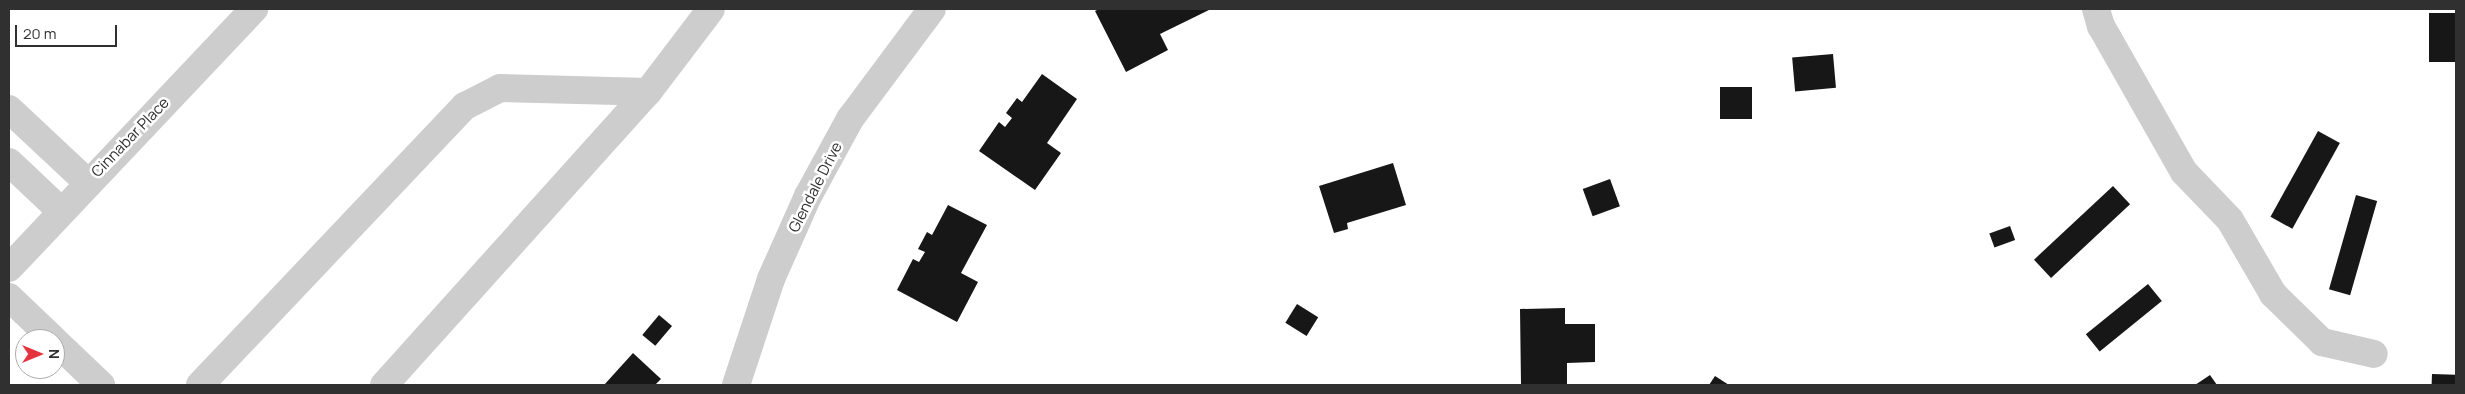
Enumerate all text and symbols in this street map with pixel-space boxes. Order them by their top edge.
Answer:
scale bar [18,15,120,47]
text: 20 m [23,23,56,44]
street label: Cinnabar Place [87,93,173,181]
street label: Glendale Drive [784,139,846,235]
north arrow [15,329,65,379]
text: N [45,349,64,359]

